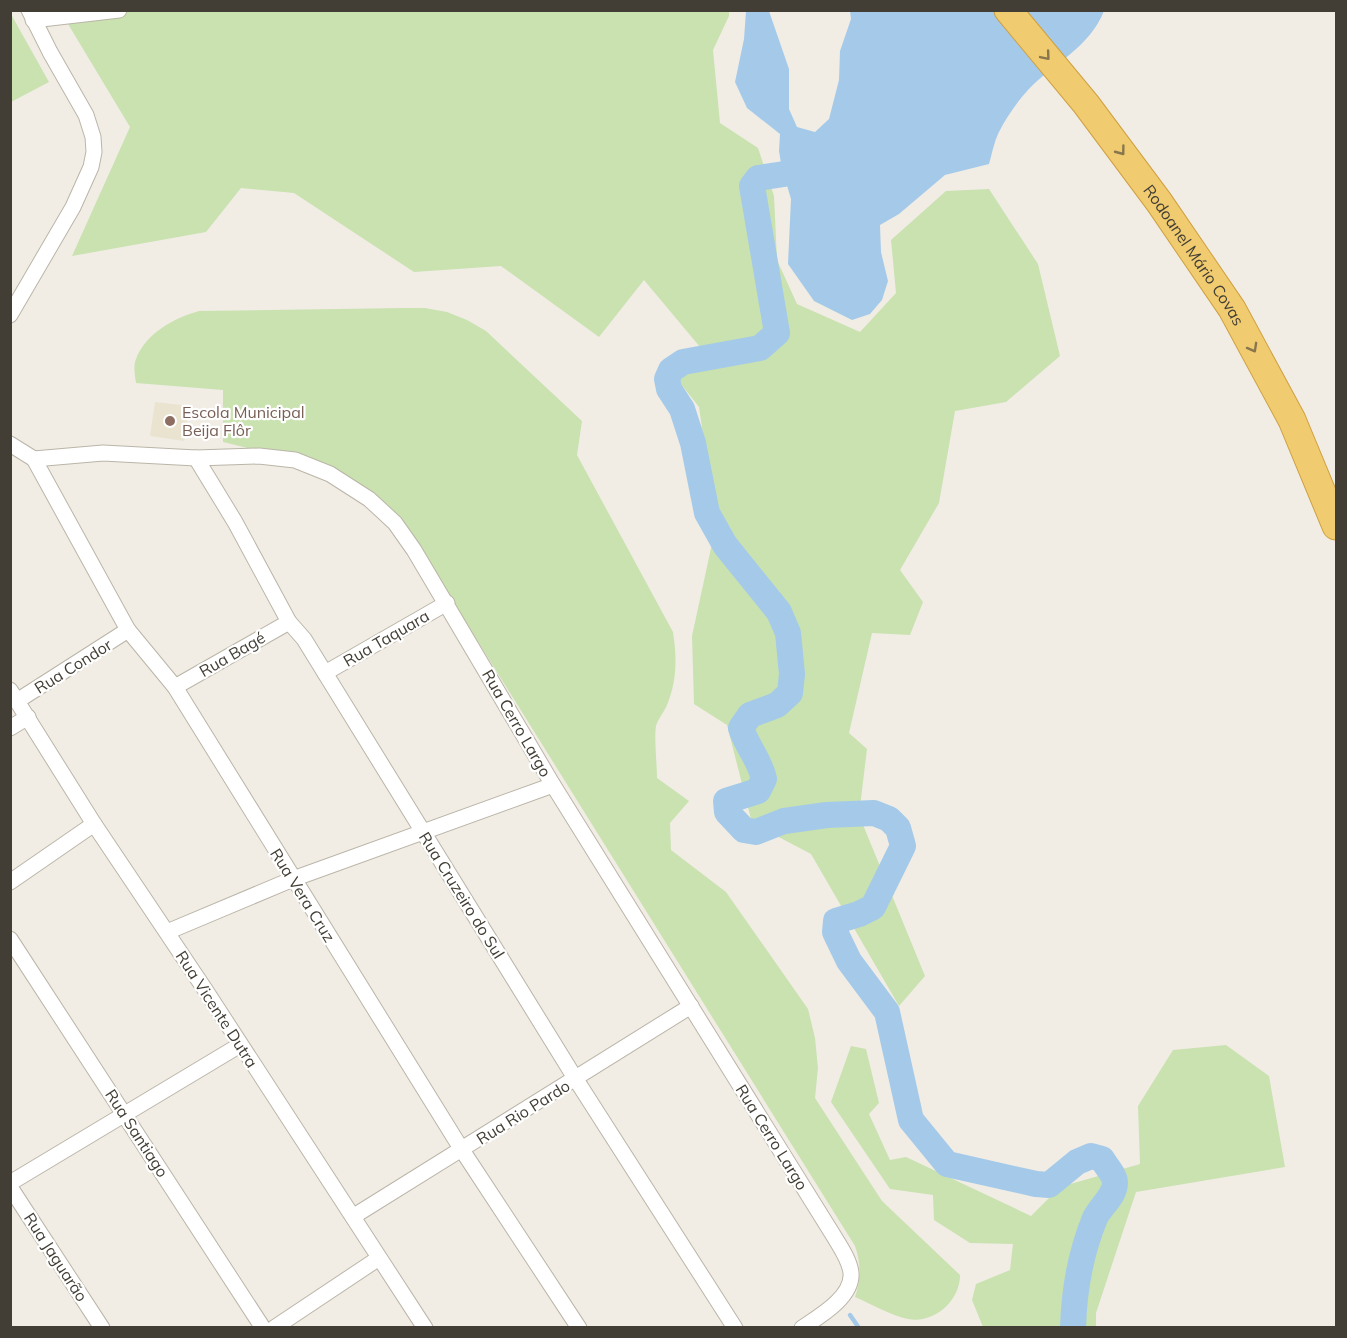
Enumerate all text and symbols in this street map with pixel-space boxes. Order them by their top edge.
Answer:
one-way arrow [1038,49,1049,60]
one-way arrow [1114,144,1125,155]
street label: Rodoanel Mário Covas [1139,180,1249,329]
one-way arrow [1246,342,1257,352]
place label: Escola Municipal Beija Flôr [182,402,305,440]
marker: Escola Municipal Beija Flôr [163,414,177,428]
street label: Rua Taquara [339,605,433,671]
street label: Rua Bagé [195,627,269,681]
street label: Rua Condor [31,634,116,698]
street label: Rua Cerro Largo [478,666,556,780]
street label: Rua Cruzeiro do Sul [415,828,509,962]
street label: Rua Vera Cruz [266,844,340,946]
street label: Rua Vicente Dutra [172,947,262,1071]
street label: Rua Rio Pardo [473,1075,573,1149]
street label: Rua Cerro Largo [732,1080,812,1194]
street label: Rua Santiago [101,1085,173,1181]
street label: Rua Jaguarão [20,1209,92,1305]

